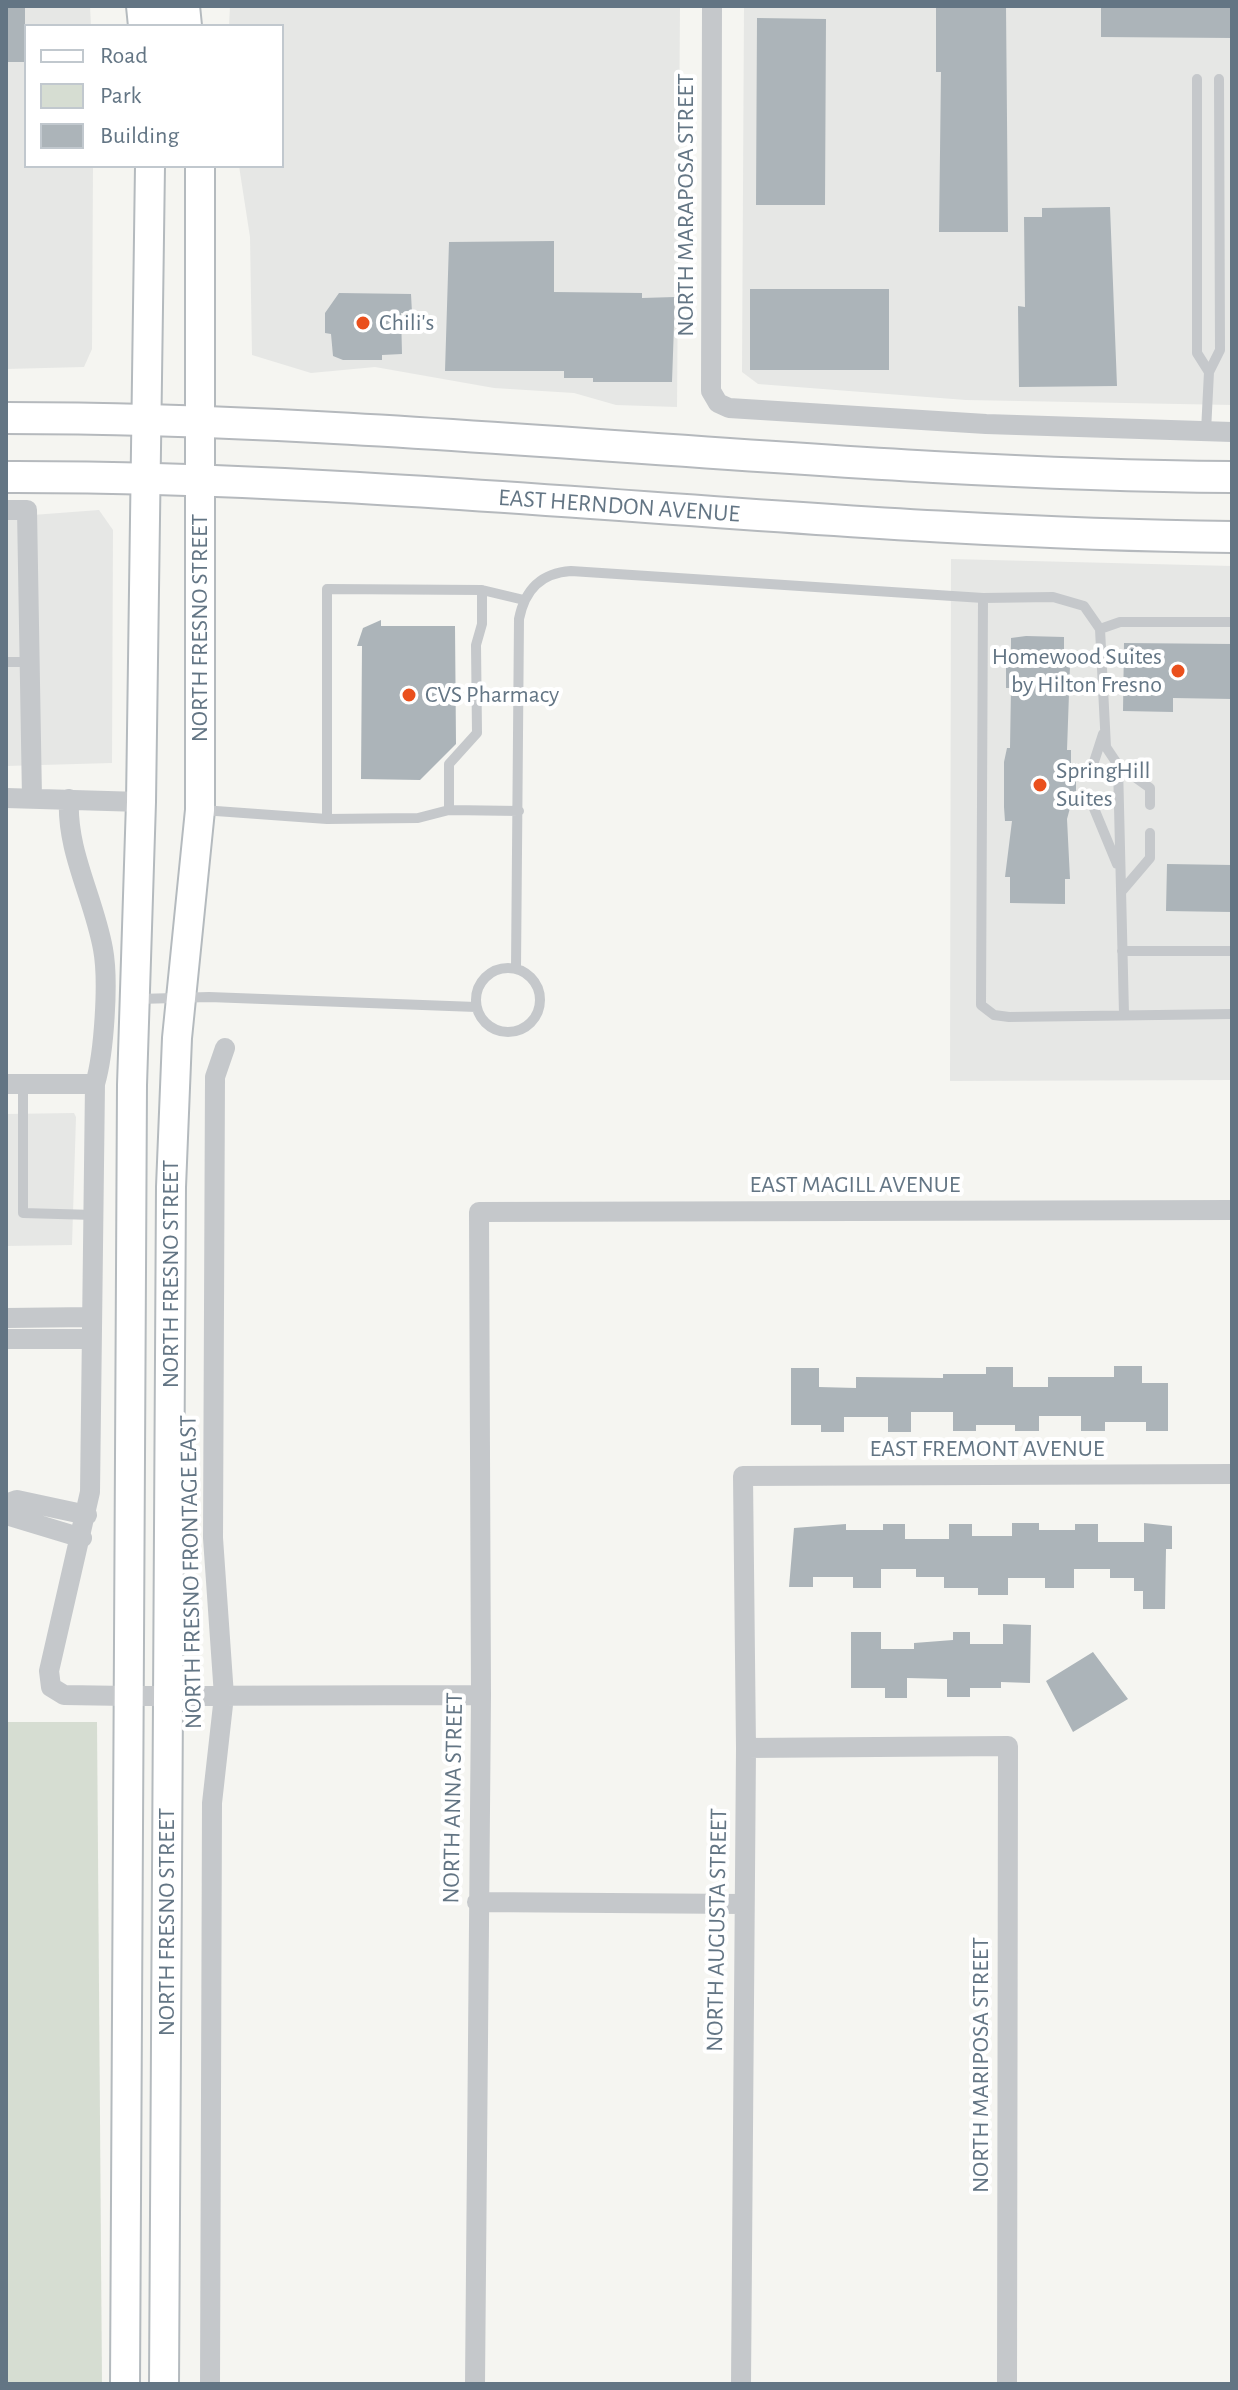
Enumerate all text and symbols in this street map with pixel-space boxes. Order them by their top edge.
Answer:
legend [24,24,284,168]
text: Road [100,44,148,68]
street label: NORTH MARAPOSA STREET [672,73,700,337]
text: Park [100,84,141,108]
text: Building [100,124,179,148]
place label: Chili's [379,309,434,337]
marker: Chili's [354,314,372,332]
street label: EAST HERNDON AVENUE [497,483,741,529]
street label: NORTH FRESNO STREET [186,514,214,742]
place label: Homewood Suites by Hilton Fresno [992,643,1162,699]
marker: Homewood Suites by Hilton Fresno [1169,662,1187,680]
place label: CVS Pharmacy [425,681,559,709]
marker: CVS Pharmacy [400,686,418,704]
place label: SpringHill Suites [1056,757,1151,813]
marker: SpringHill Suites [1031,776,1049,794]
street label: NORTH FRESNO STREET [157,1160,185,1388]
street label: EAST MAGILL AVENUE [750,1171,960,1199]
street label: NORTH FRESNO FRONTAGE EAST [174,1415,208,1729]
street label: EAST FREMONT AVENUE [870,1435,1104,1463]
street label: NORTH ANNA STREET [437,1692,469,1904]
street label: NORTH FRESNO STREET [153,1808,181,2036]
street label: NORTH AUGUSTA STREET [700,1808,734,2052]
street label: NORTH MARIPOSA STREET [967,1937,995,2193]

